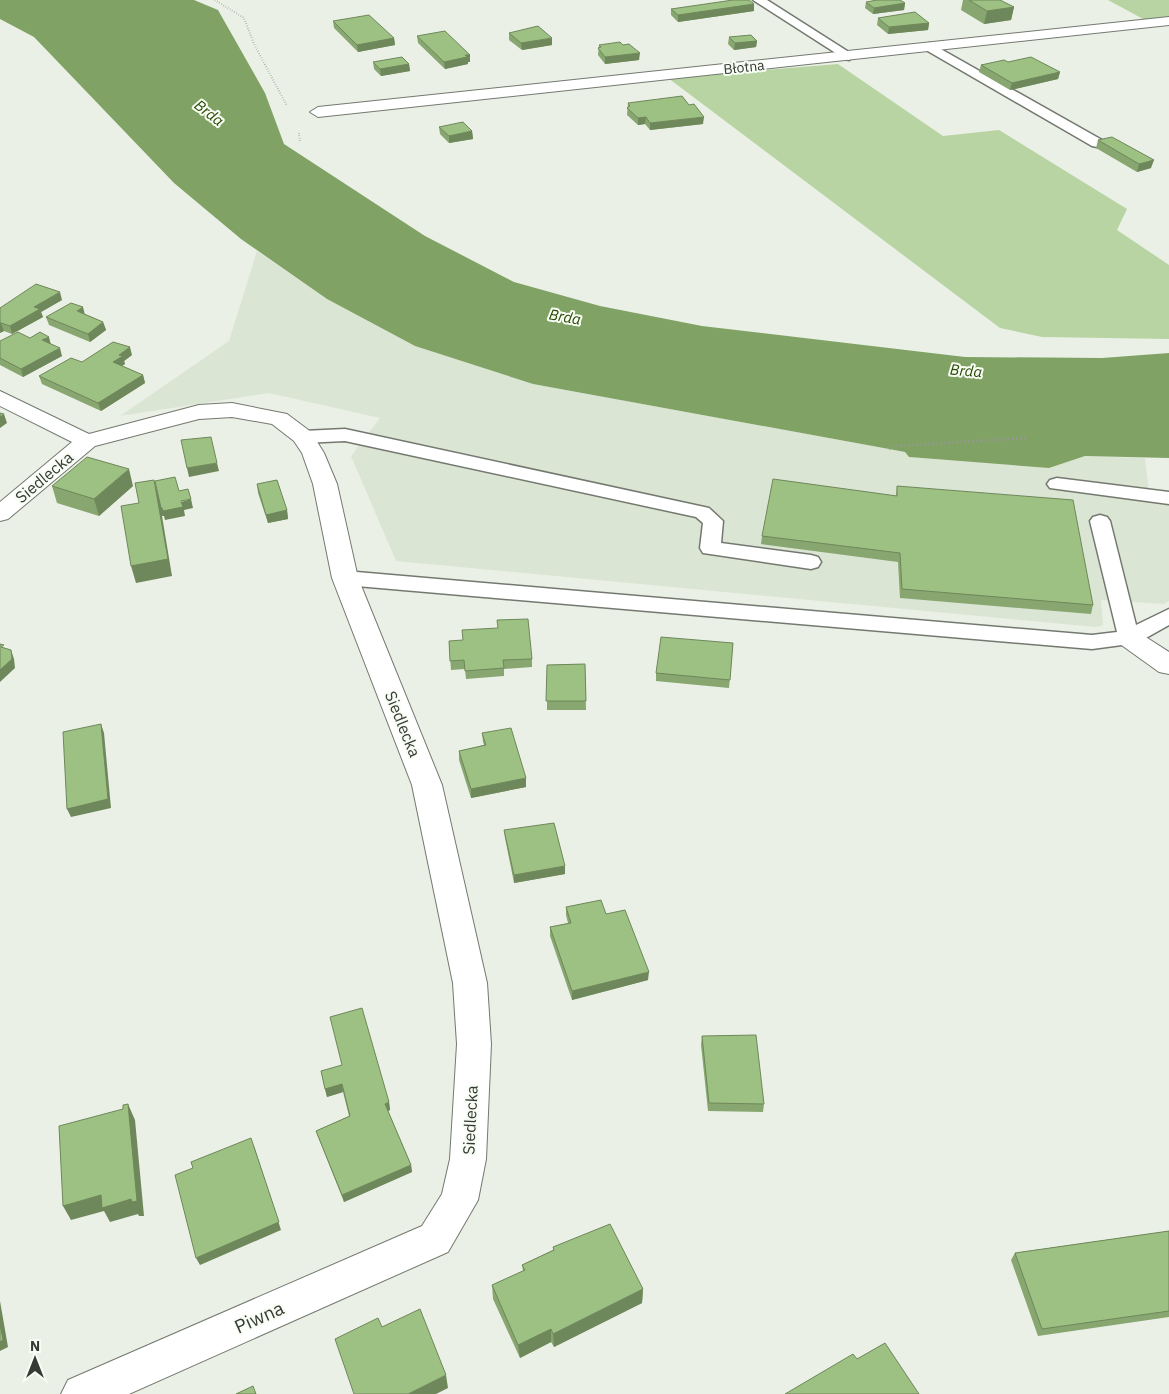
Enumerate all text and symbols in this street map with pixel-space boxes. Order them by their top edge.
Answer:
street label: Błotna [723,56,766,78]
water label: Brda [191,95,228,130]
water label: Brda [548,304,583,329]
water label: Brda [949,360,983,381]
street label: Siedlecka [11,447,77,507]
street label: Siedlecka [381,688,425,760]
street label: Siedlecka [458,1084,482,1155]
street label: Piwna [230,1296,288,1338]
north arrow [10,1334,60,1384]
text: N [30,1337,40,1355]

